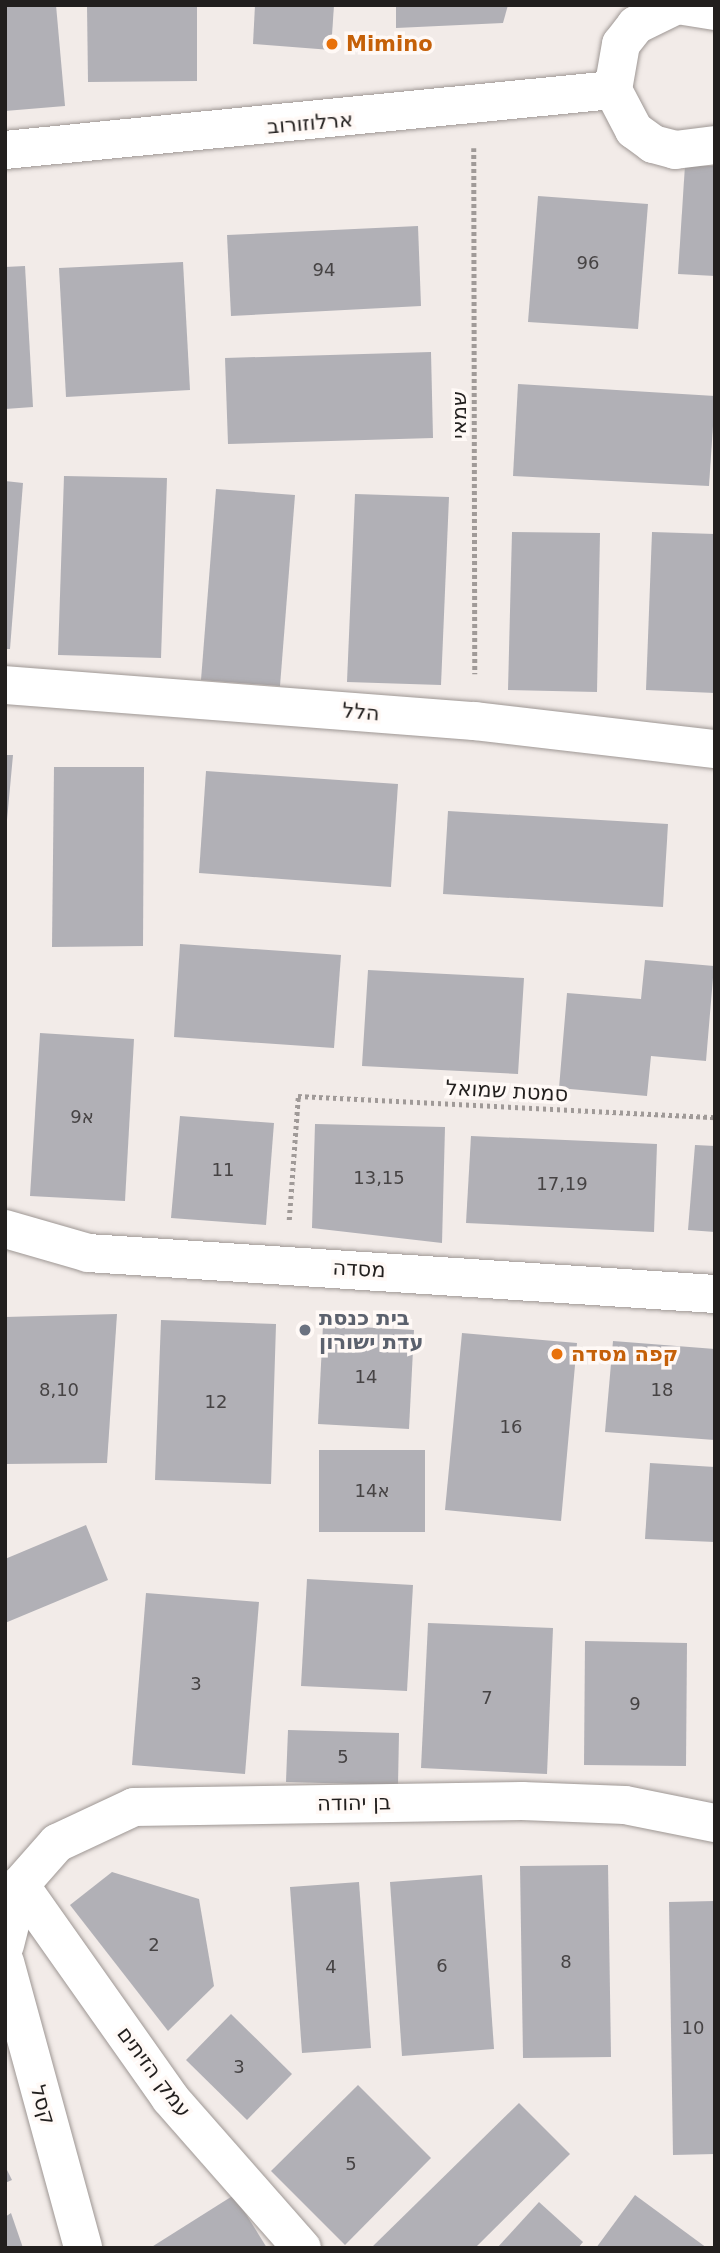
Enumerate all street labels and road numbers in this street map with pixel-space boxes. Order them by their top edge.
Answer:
street label: ארלוזורוב [266,107,354,139]
street label: שמאי [446,391,472,439]
street label: הלל [341,698,381,726]
street label: סמטת שמואל [445,1075,569,1107]
street label: מסדה [332,1255,386,1283]
street label: בן יהודה [317,1790,391,1816]
street label: עמק הזיתים [112,2022,196,2122]
street label: קסל [25,2082,61,2128]

